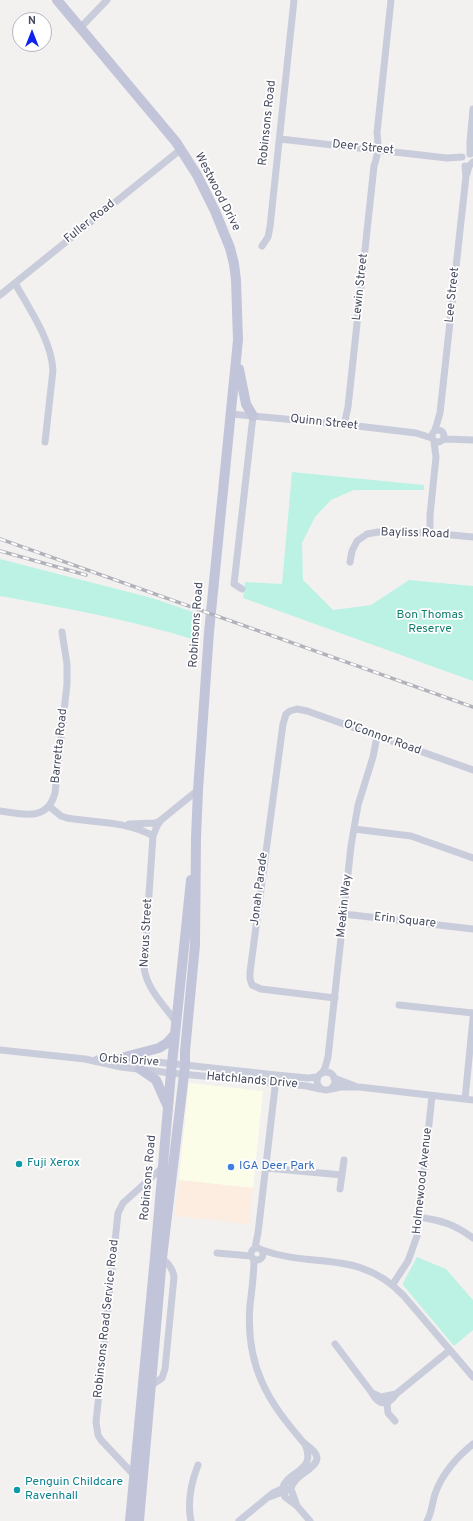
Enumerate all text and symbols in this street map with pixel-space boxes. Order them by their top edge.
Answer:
north arrow [12,12,52,52]
text: N [28,14,36,28]
street label: Robinsons Road [256,79,280,167]
street label: Deer Street [331,138,395,158]
street label: Westwood Drive [191,150,243,234]
street label: Fuller Road [62,197,118,247]
street label: Lewin Street [350,253,372,321]
street label: Lee Street [443,267,463,323]
street label: Quinn Street [289,412,359,434]
street label: Bayliss Road [380,526,450,542]
street label: Robinsons Road [187,582,207,668]
park label: Bon Thomas Reserve [397,609,463,637]
street label: Barretta Road [49,708,71,784]
street label: O'Connor Road [341,717,423,759]
street label: Jonah Parade [248,851,272,927]
street label: Meakin Way [335,874,355,938]
street label: Nexus Street [138,898,156,968]
street label: Erin Square [373,911,437,931]
street label: Orbis Drive [99,1052,159,1070]
street label: Hatchlands Drive [206,1070,298,1092]
street label: Holmewood Avenue [410,1127,436,1235]
street label: Robinsons Road [138,1135,160,1221]
place label: Fuji Xerox [27,1157,80,1171]
marker: Fuji Xerox [14,1159,24,1169]
place label: IGA Deer Park [239,1160,315,1174]
marker: IGA Deer Park [226,1162,236,1172]
street label: Robinsons Road Service Road [92,1239,122,1399]
place label: Penguin Childcare Ravenhall [25,1476,123,1504]
marker: Penguin Childcare Ravenhall [12,1485,22,1495]

